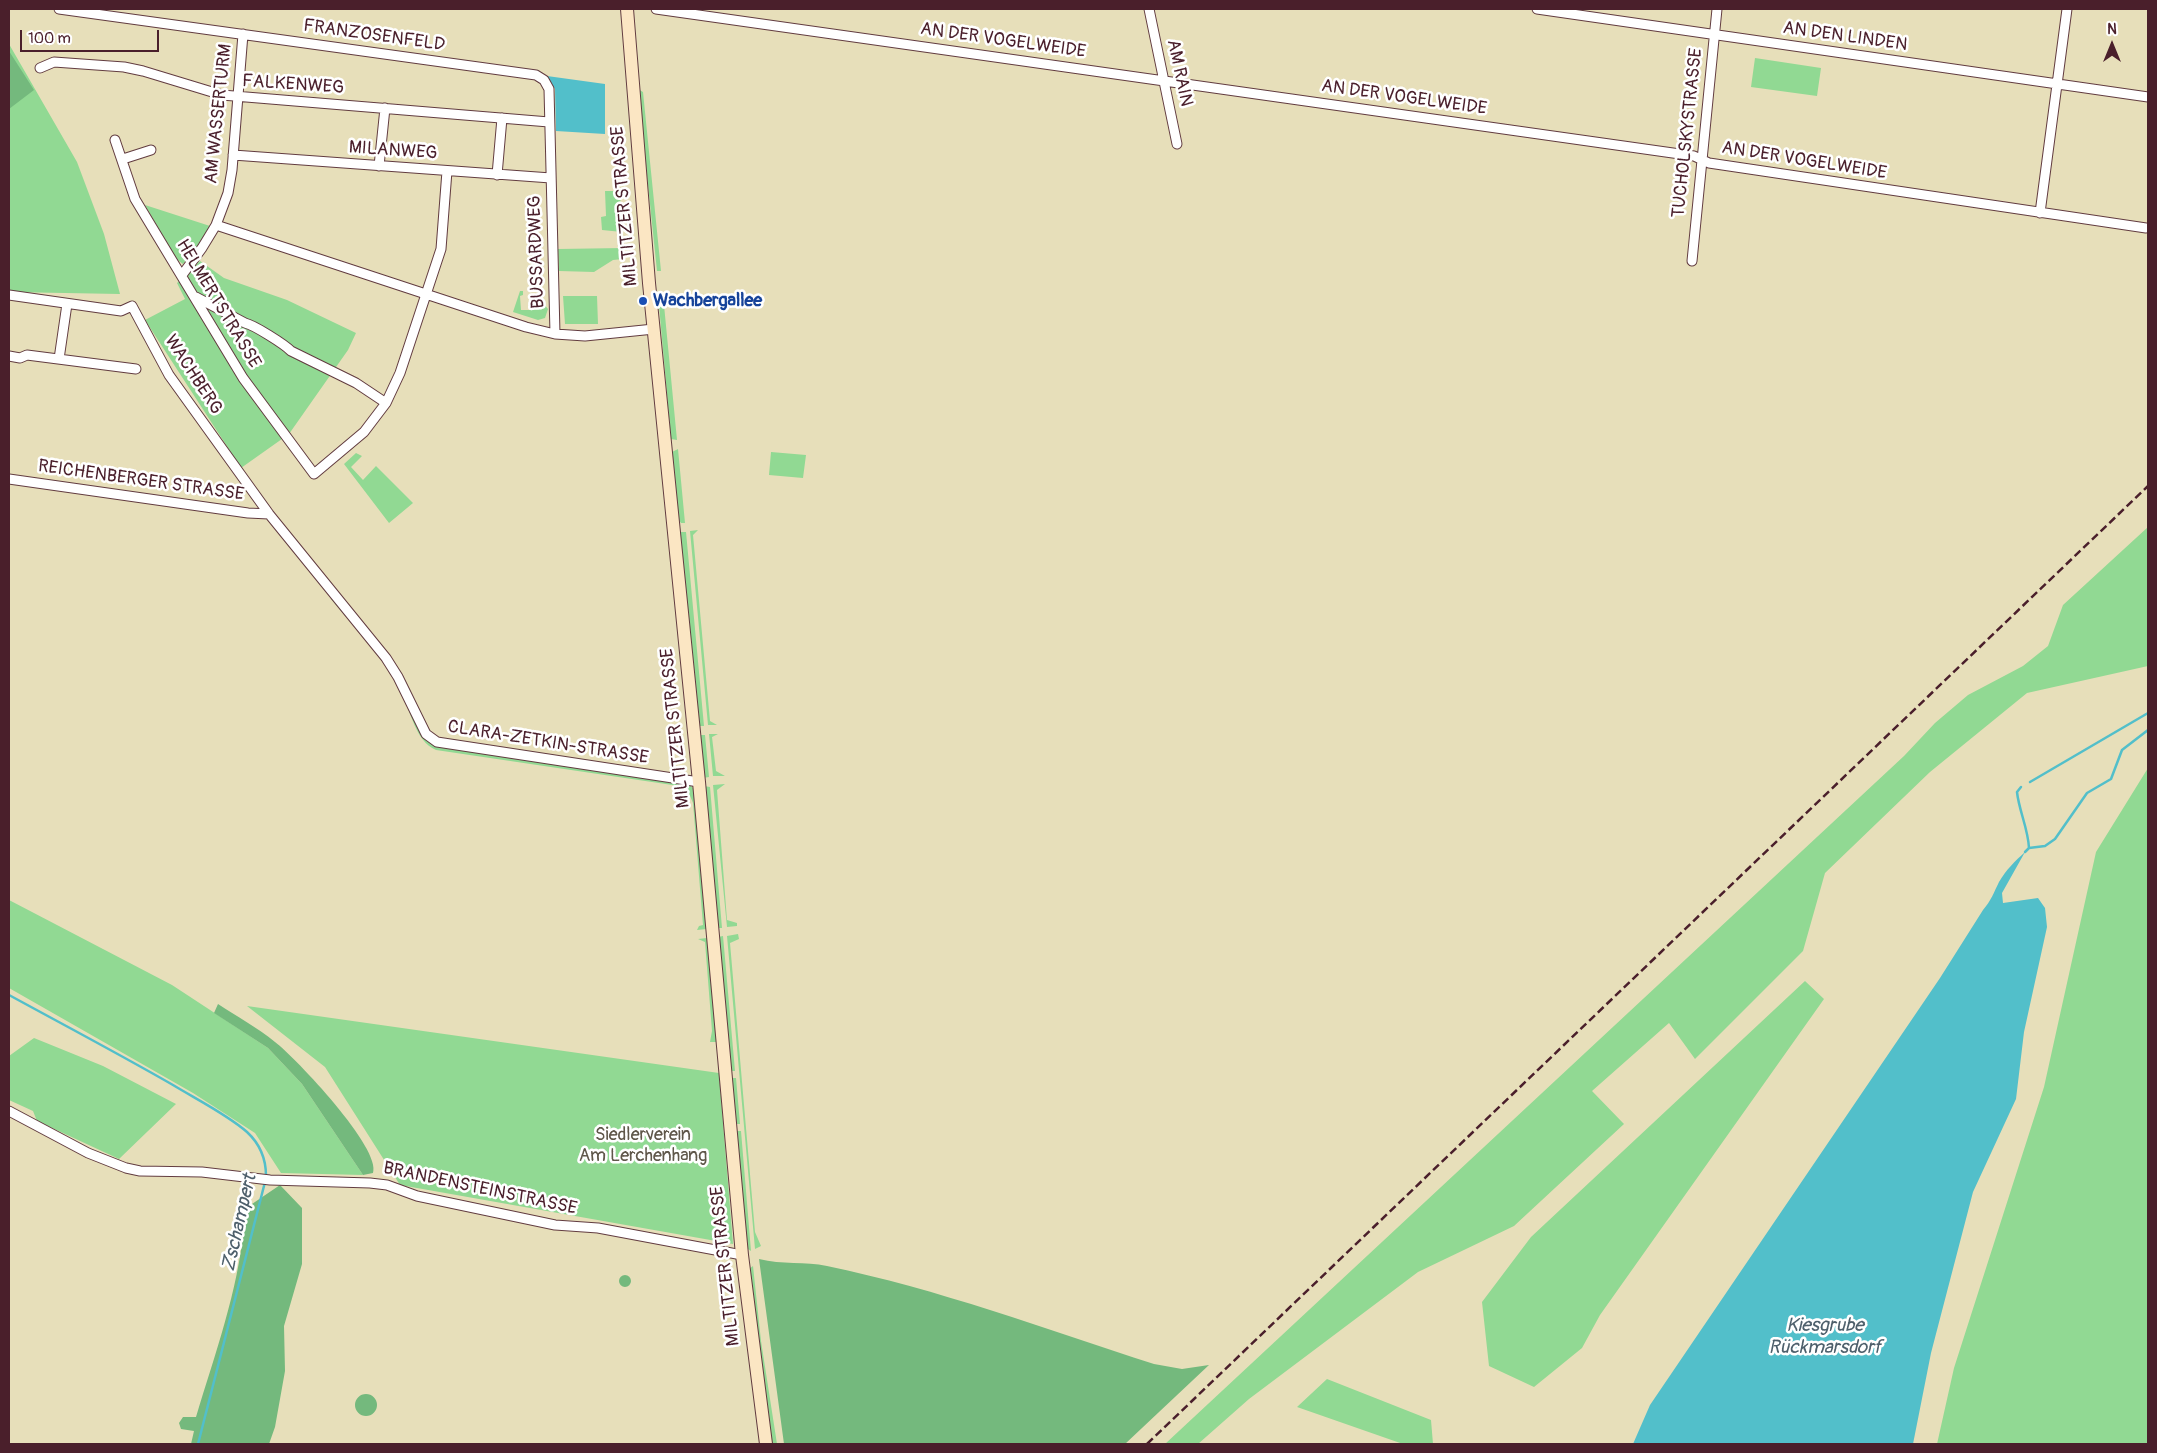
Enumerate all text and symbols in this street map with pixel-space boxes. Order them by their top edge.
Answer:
street label: FRANZOSENFELD [302,15,446,57]
street label: AN DEN LINDEN [1781,18,1909,56]
street label: AN DER VOGELWEIDE [919,19,1087,63]
scale bar [22,20,161,52]
north arrow [2087,20,2137,70]
text: N [2107,21,2117,38]
text: 100 m [28,29,71,48]
street label: AM RAIN [1161,38,1197,108]
street label: AM WASSERTURM [201,43,237,185]
street label: TUCHOLSKYSTRASSE [1668,47,1708,219]
street label: FALKENWEG [241,71,345,99]
street label: AN DER VOGELWEIDE [1320,76,1488,120]
street label: MILTITZER STRASSE [607,125,643,287]
street label: MILANWEG [348,137,438,165]
street label: AN DER VOGELWEIDE [1720,137,1888,185]
street label: BUSSARDWEG [524,195,550,309]
street label: HELMERTSTRASSE [171,236,265,372]
place label: Wachbergallee [653,290,762,312]
marker: Wachbergallee [637,295,649,307]
street label: WACHBERG [159,331,227,419]
street label: REICHENBERGER STRASSE [37,456,245,506]
street label: MILTITZER STRASSE [657,647,695,809]
street label: CLARA-ZETKIN-STRASSE [446,716,650,770]
park label: Siedlerverein Am Lerchenhang [579,1124,707,1166]
street label: BRANDENSTEINSTRASSE [381,1158,579,1220]
water label: Zschampert [218,1172,262,1274]
street label: MILTITZER STRASSE [707,1185,745,1347]
water label: Kiesgrube Rückmarsdorf [1768,1315,1882,1359]

